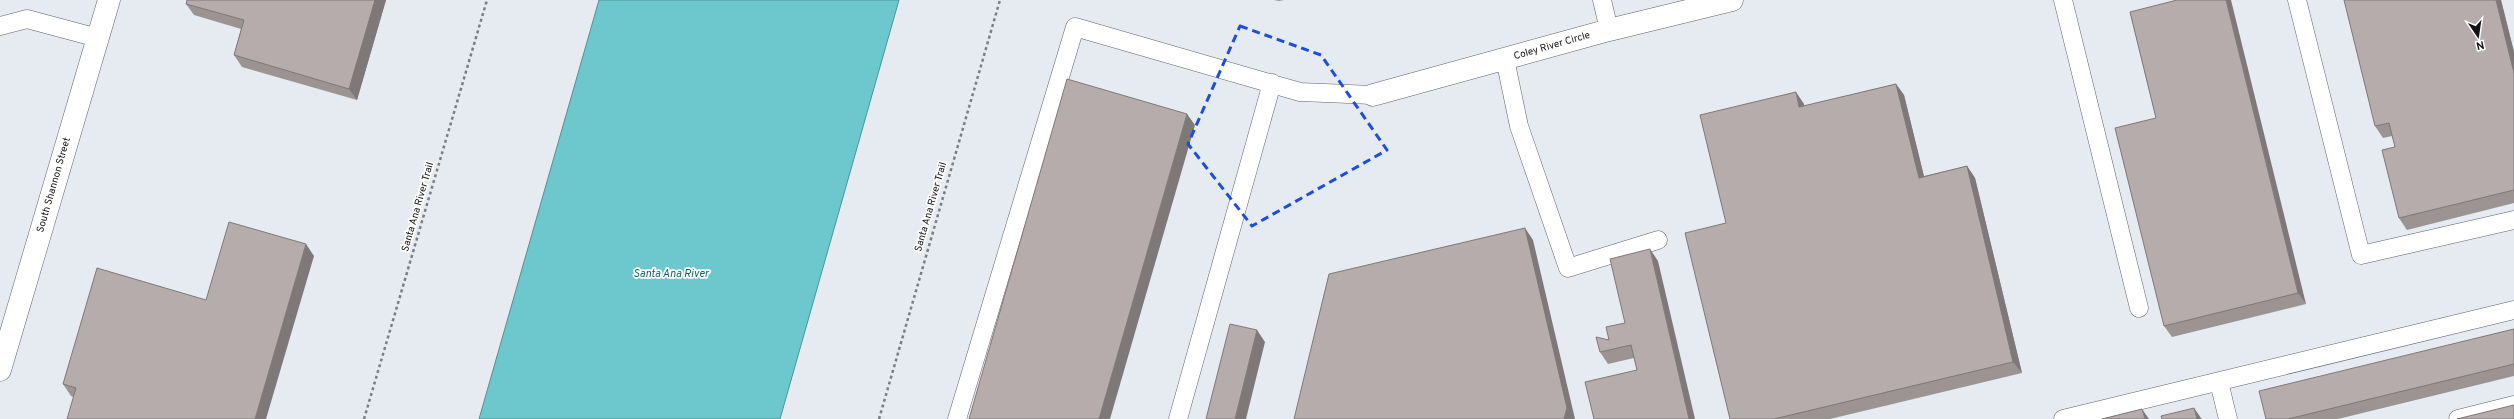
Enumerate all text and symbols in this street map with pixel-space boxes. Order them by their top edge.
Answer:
north arrow [2458,16,2498,56]
street label: Coley River Circle [1512,29,1592,63]
text: N [2475,37,2485,52]
street label: South Shannon Street [34,136,74,234]
street label: Santa Ana River Trail [399,161,437,253]
street label: Santa Ana River Trail [912,161,950,253]
water label: Santa Ana River [633,267,710,281]

